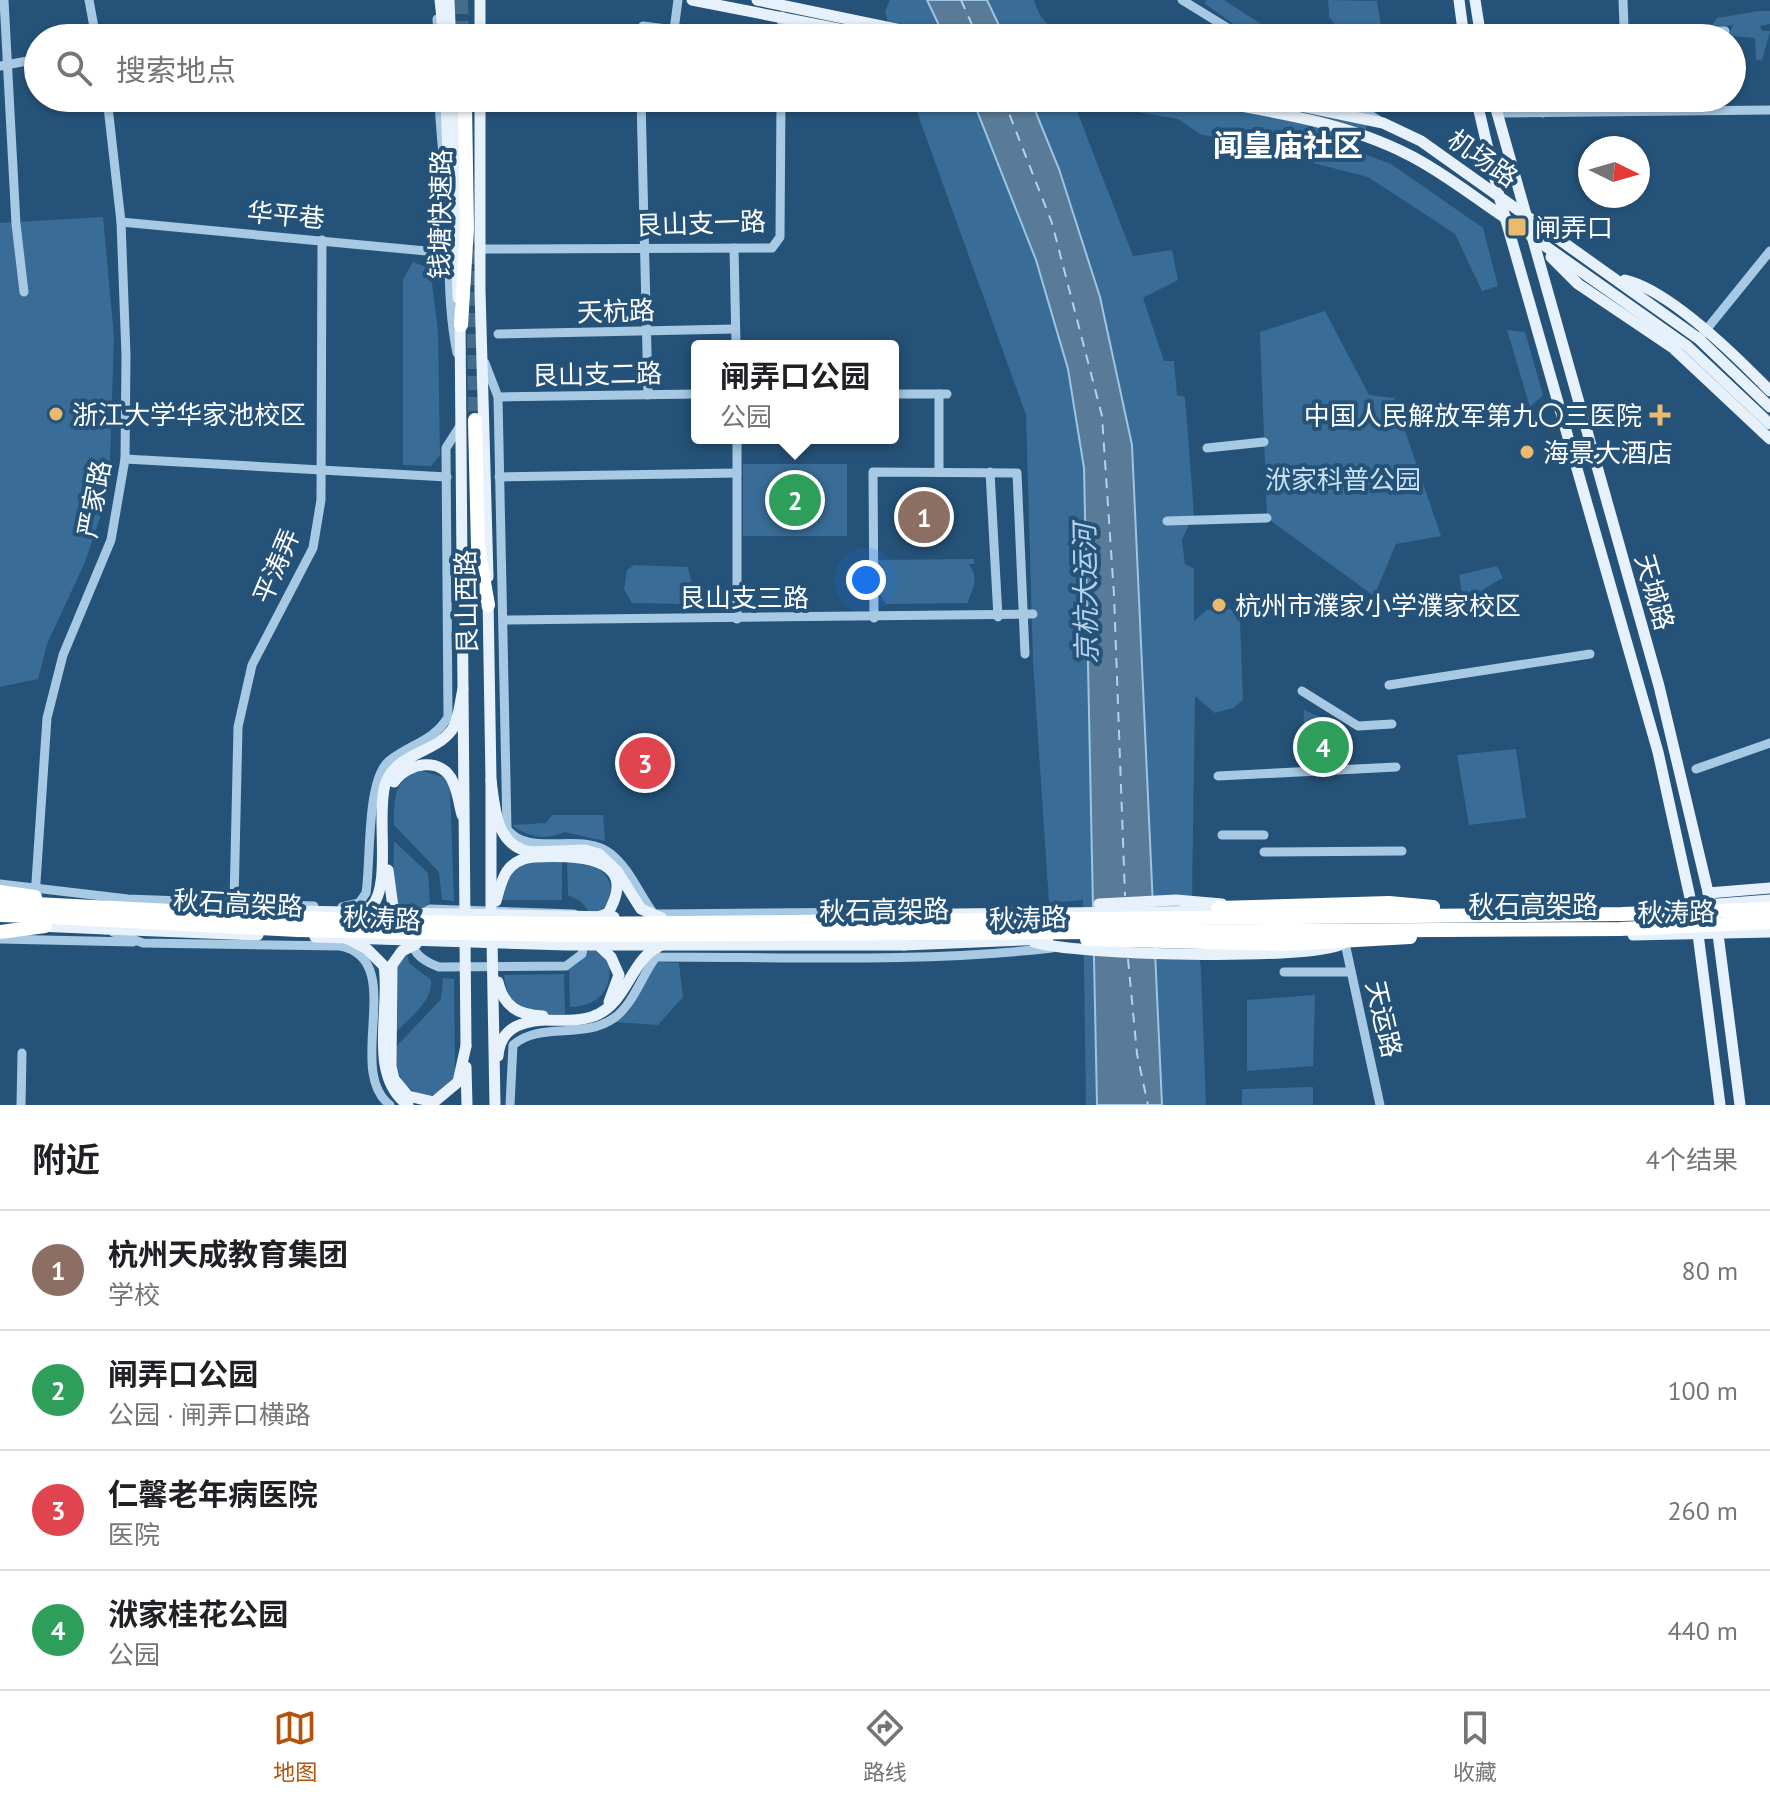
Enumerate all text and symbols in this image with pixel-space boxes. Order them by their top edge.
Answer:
search box [24,24,1746,112]
icon: search [52,46,96,90]
text: 搜索地点 [116,50,236,89]
street label: 机场路 [1442,122,1524,194]
district label: 闻皇庙社区 [1213,125,1363,164]
north arrow [1578,136,1650,208]
street label: 钱塘快速路 [422,149,458,279]
street label: 华平巷 [246,195,326,235]
street label: 艮山支一路 [635,204,767,242]
place label: 闸弄口 [1535,211,1613,244]
marker: 闸弄口 [1506,216,1528,238]
street label: 天杭路 [576,293,656,329]
popup [691,340,899,444]
street label: 艮山支二路 [532,356,662,392]
text: 闸弄口公园 [720,356,870,395]
place label: 浙江大学华家池校区 [72,398,306,431]
place label: 中国人民解放军第九〇三医院 [1304,399,1642,432]
text: 公园 [720,400,772,433]
marker: 中国人民解放军第九〇三医院 [1649,404,1671,426]
marker: 浙江大学华家池校区 [47,405,65,423]
place label: 海景大酒店 [1543,436,1673,469]
marker: 海景大酒店 [1518,443,1536,461]
street label: 严家路 [70,458,118,540]
park label: 洑家科普公园 [1265,463,1421,496]
pin: 2 [769,470,821,530]
pin: 1 [898,487,950,547]
water label: 京杭大运河 [1065,519,1105,664]
street label: 平涛弄 [246,524,306,608]
street label: 艮山西路 [449,550,483,654]
street label: 天城路 [1628,550,1682,634]
your location [846,560,886,600]
street label: 艮山支三路 [679,581,809,614]
place label: 杭州市濮家小学濮家校区 [1235,589,1521,622]
marker: 杭州市濮家小学濮家校区 [1210,596,1228,614]
pin: 4 [1297,717,1349,777]
pin: 3 [619,733,671,793]
street label: 秋石高架路 [172,883,304,923]
street label: 秋石高架路 [1468,888,1598,921]
street label: 秋石高架路 [819,892,949,928]
street label: 秋涛路 [1637,895,1715,929]
street label: 秋涛路 [342,899,422,937]
street label: 秋涛路 [988,900,1068,936]
street label: 天运路 [1359,977,1409,1061]
text: 附近 [32,1137,100,1181]
text: 4个结果 [1646,1143,1738,1176]
text: 杭州天成教育集团 [108,1234,348,1273]
text: 1 [51,1254,65,1287]
text: 80 m [1682,1254,1738,1287]
text: 学校 [108,1278,160,1311]
text: 闸弄口公园 [108,1354,258,1393]
text: 2 [51,1374,65,1407]
text: 100 m [1667,1374,1738,1407]
text: 公园 · 闸弄口横路 [108,1398,311,1431]
text: 仁馨老年病医院 [108,1474,318,1513]
text: 3 [51,1494,65,1527]
text: 260 m [1667,1494,1738,1527]
text: 医院 [108,1518,160,1551]
text: 洑家桂花公园 [108,1594,288,1633]
text: 4 [51,1614,65,1647]
text: 440 m [1667,1614,1738,1647]
text: 公园 [108,1638,160,1671]
tab: 地图 [273,1706,317,1786]
tab: 路线 [863,1706,907,1786]
tab: 收藏 [1453,1706,1497,1786]

